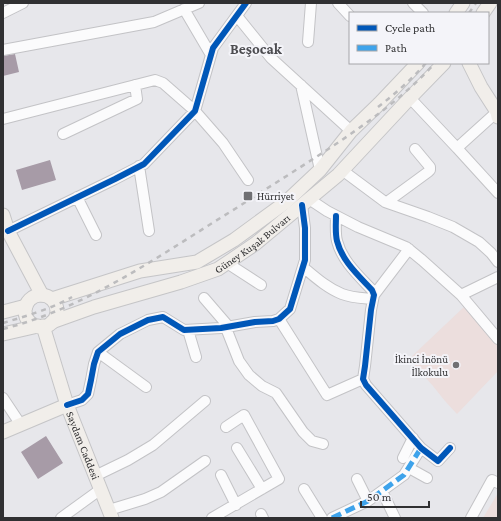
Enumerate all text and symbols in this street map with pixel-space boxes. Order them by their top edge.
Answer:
legend [349,12,489,64]
text: Cycle path [385,21,436,35]
district label: Beşocak [230,41,283,57]
text: Path [385,41,407,55]
marker: Hürriyet [242,190,254,202]
place label: Hürriyet [257,190,295,203]
street label: Güney Kuşak Bulvarı [212,211,292,276]
place label: İkinci İnönü İlkokulu [395,353,448,378]
marker: İkinci İnönü İlkokulu [451,360,461,370]
street label: Saydam Caddesi [64,410,102,481]
scale bar [361,483,429,509]
text: 50 m [367,490,392,504]

